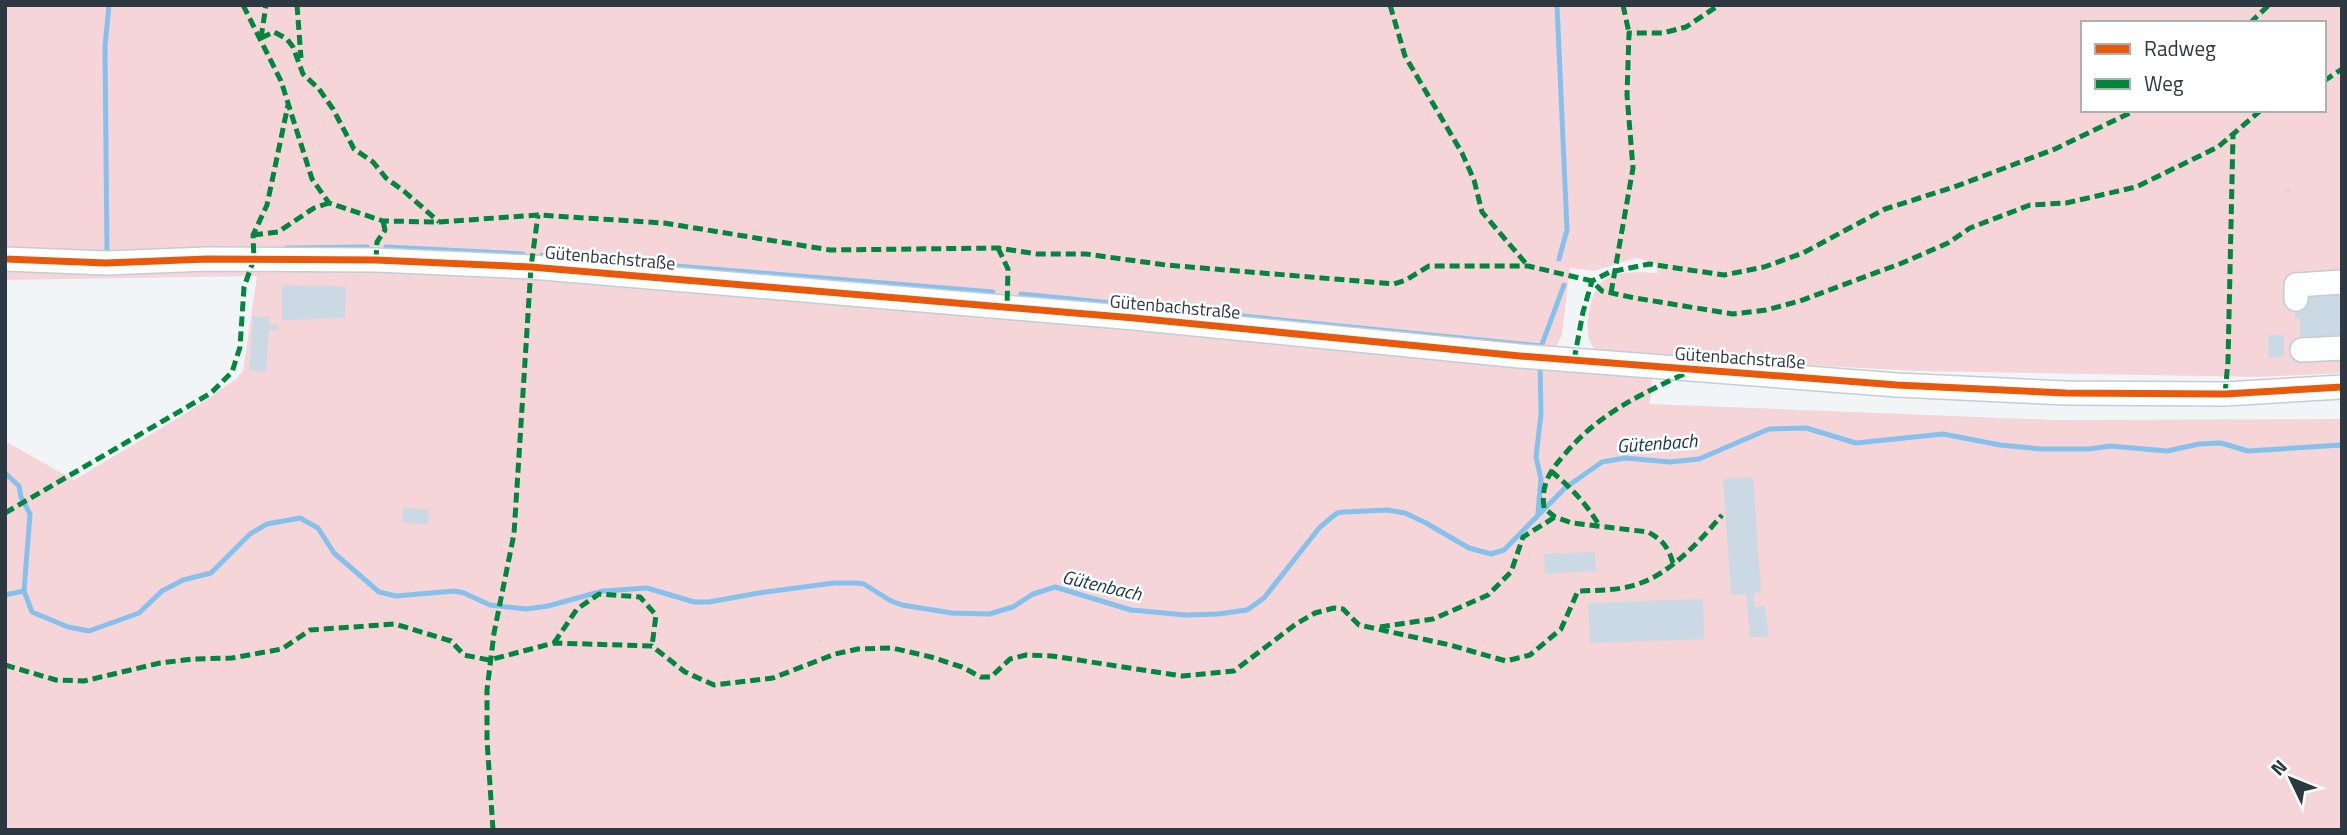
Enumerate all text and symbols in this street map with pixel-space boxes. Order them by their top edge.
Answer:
legend [2081,21,2326,112]
text: Radweg [2144,32,2216,64]
text: Weg [2144,67,2184,99]
street label: Gütenbachstraße [544,238,677,277]
street label: Gütenbachstraße [1109,287,1242,326]
street label: Gütenbachstraße [1674,339,1806,376]
water label: Gütenbach [1616,425,1699,460]
water label: Gütenbach [1059,561,1145,608]
north arrow [2256,744,2326,814]
text: N [2263,752,2293,782]

